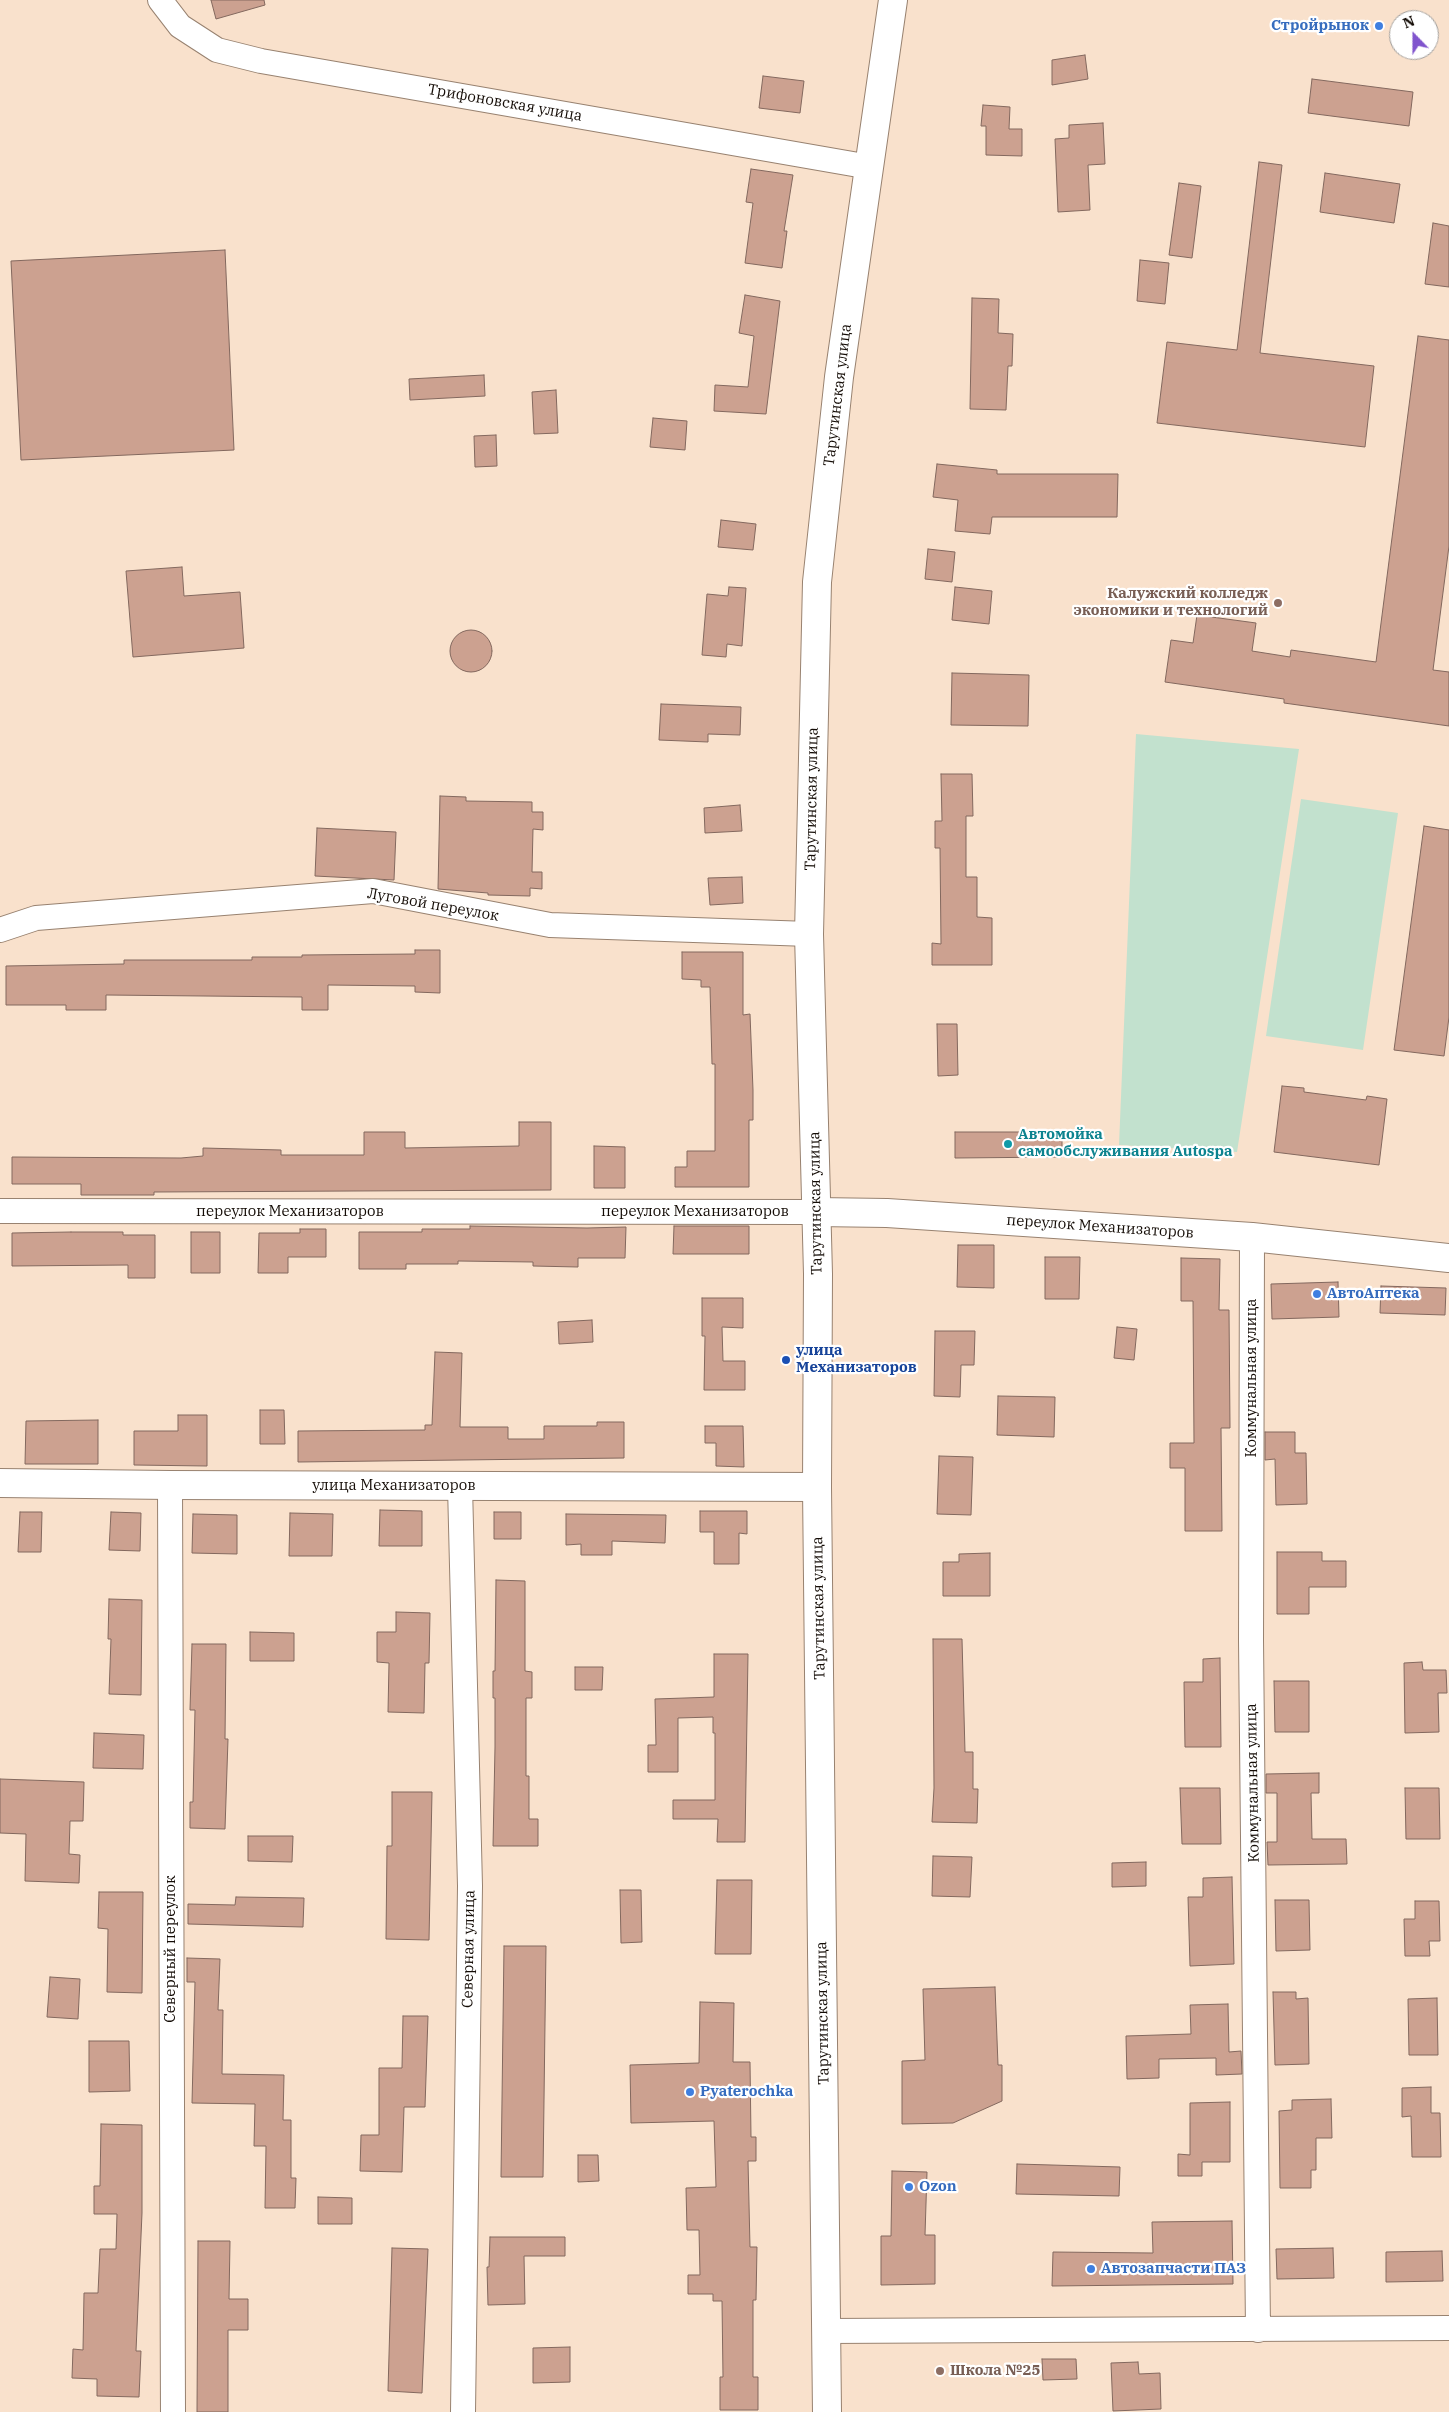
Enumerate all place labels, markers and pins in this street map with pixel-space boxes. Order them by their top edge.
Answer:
place label: Стройрынок [1271,17,1369,35]
marker: Стройрынок [1373,20,1385,32]
place label: Калужский колледж экономики и технологий [1073,585,1268,620]
marker: Калужский колледж экономики и технологий [1272,597,1284,609]
place label: Автомойка самообслуживания Autospa [1018,1126,1233,1161]
marker: Автомойка самообслуживания Autospa [1002,1138,1014,1150]
place label: АвтоАптека [1327,1285,1420,1303]
marker: АвтоАптека [1311,1288,1323,1300]
place label: улица Механизаторов [796,1342,917,1377]
marker: улица Механизаторов [780,1354,792,1366]
place label: Pyaterochka [700,2083,793,2101]
marker: Pyaterochka [684,2086,696,2098]
place label: Ozon [919,2178,957,2196]
marker: Ozon [903,2181,915,2193]
place label: Автозапчасти ПАЗ [1101,2260,1246,2278]
marker: Автозапчасти ПАЗ [1085,2263,1097,2275]
place label: Школа №25 [950,2362,1040,2380]
marker: Школа №25 [934,2365,946,2377]

